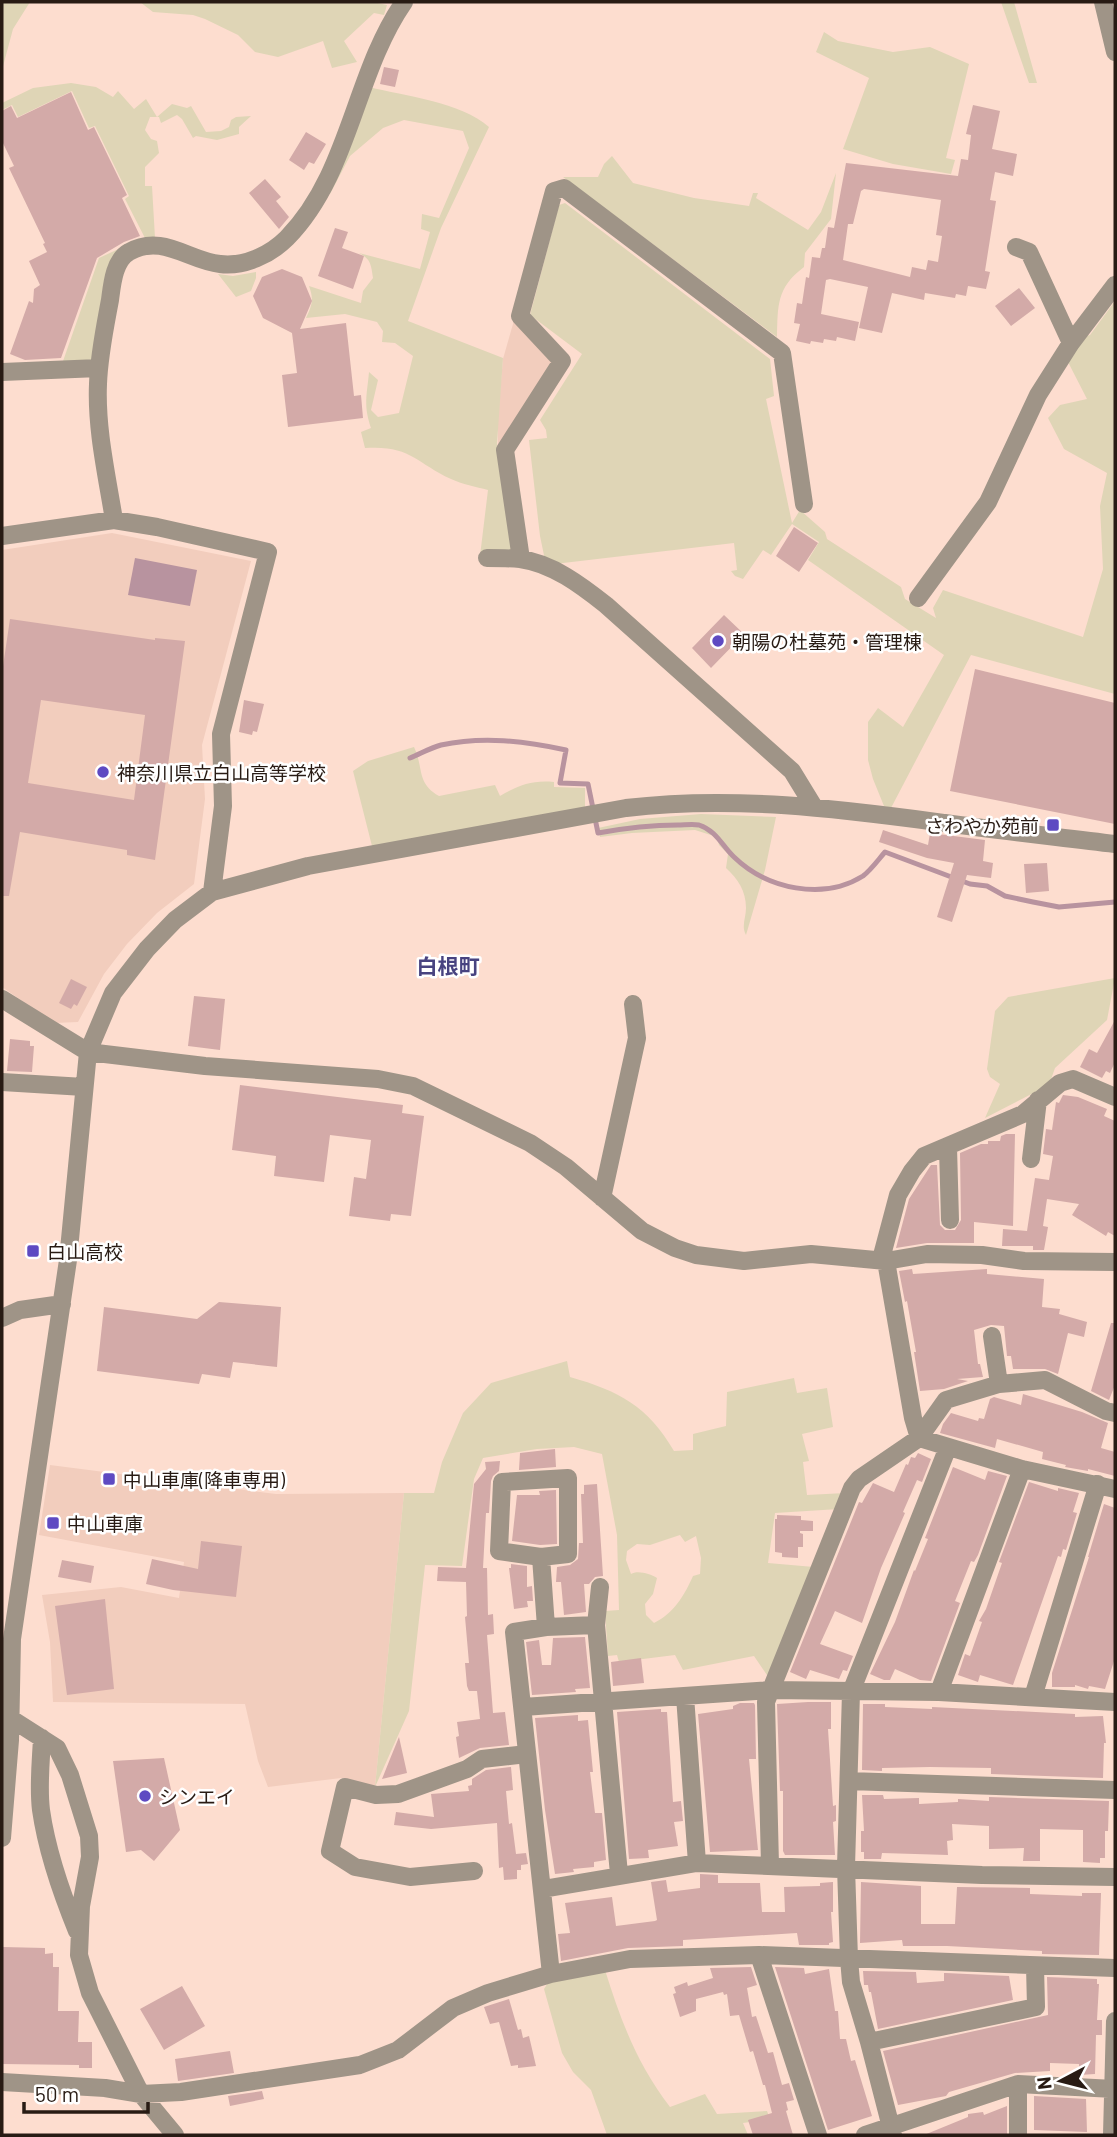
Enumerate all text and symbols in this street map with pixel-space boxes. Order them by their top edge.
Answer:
place label: 朝陽の杜墓苑・管理棟 [732,630,922,653]
marker: 朝陽の杜墓苑・管理棟 [710,633,726,649]
place label: 神奈川県立白山高等学校 [117,761,326,784]
marker: 神奈川県立白山高等学校 [95,764,111,780]
place label: さわやか苑前 [925,814,1039,837]
marker: さわやか苑前 [1045,817,1061,833]
district label: 白根町 [417,953,480,978]
place label: 白山高校 [47,1240,123,1263]
marker: 白山高校 [25,1243,41,1259]
place label: 中山車庫(降車専用) [123,1468,286,1491]
marker: 中山車庫(降車専用) [101,1471,117,1487]
place label: 中山車庫 [67,1512,143,1535]
marker: 中山車庫 [45,1515,61,1531]
place label: シンエイ [159,1785,235,1808]
marker: シンエイ [137,1788,153,1804]
north arrow [1026,2046,1096,2116]
scale bar [24,2070,149,2114]
text: N [1031,2075,1056,2091]
text: 50 m [35,2081,79,2106]

